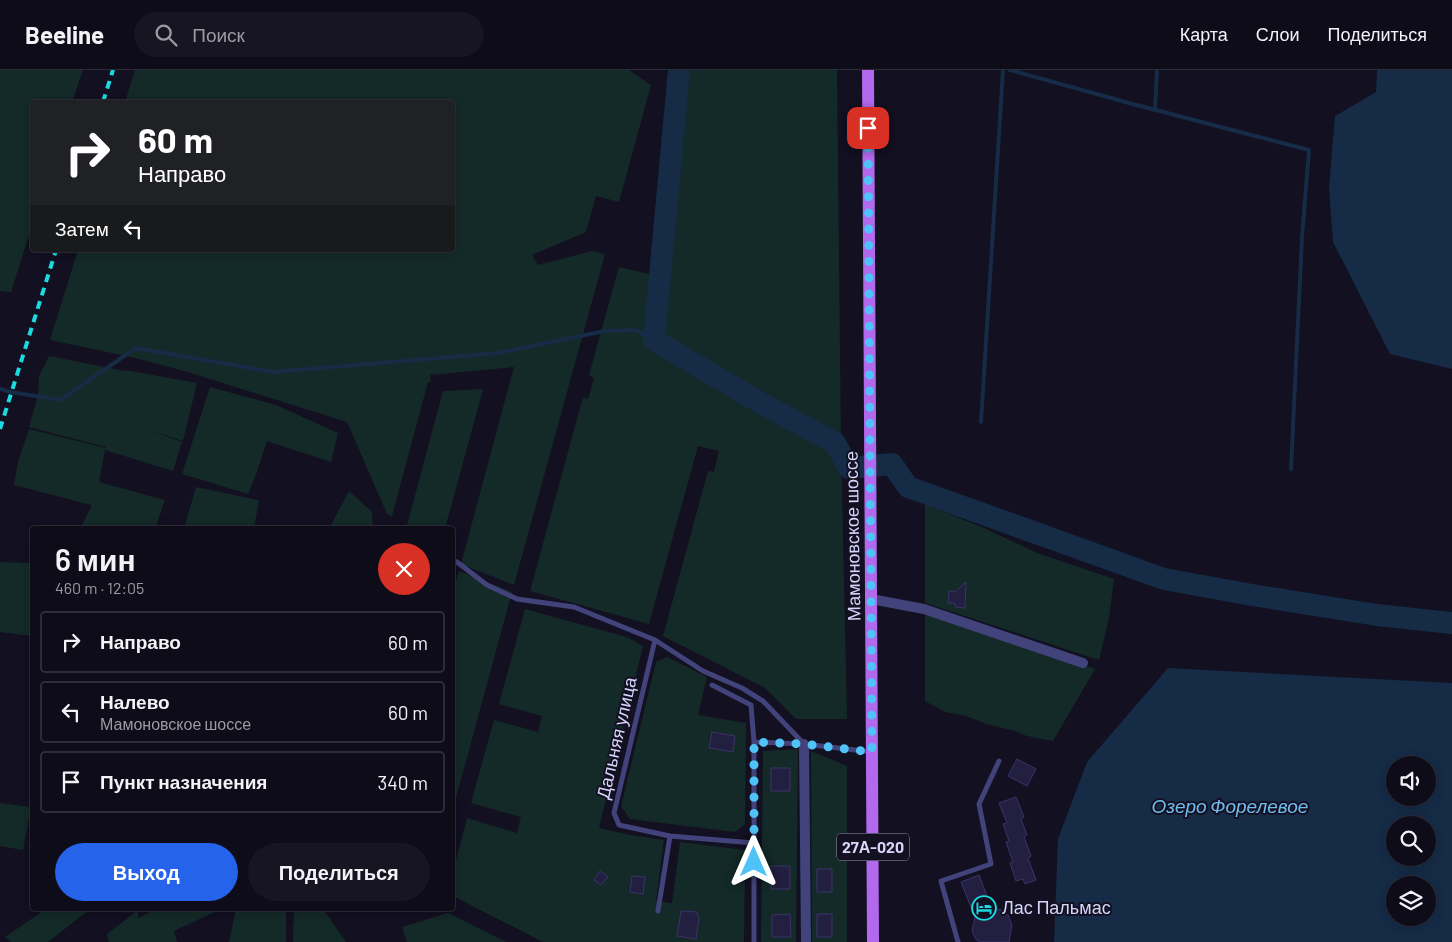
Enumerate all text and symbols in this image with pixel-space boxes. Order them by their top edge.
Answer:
search box [134,12,484,57]
text: Beeline [25,20,104,49]
icon: search [152,21,180,49]
text: Поиск [192,23,245,46]
text: Карта [1180,23,1228,45]
text: Слои [1256,23,1300,45]
text: Поделиться [1328,23,1427,45]
pin [847,107,889,149]
icon: arrive [854,114,882,142]
text: 60 m [138,118,213,160]
icon: right [55,120,120,185]
text: Направо [138,160,226,186]
icon: left [119,215,147,243]
text: Затем [55,217,109,240]
street label: Мамоновское шоссе [840,451,864,621]
text: 6 мин [55,541,136,577]
button: close [378,543,430,595]
text: 460 m · 12:05 [55,578,144,597]
icon: right [57,628,85,656]
text: Направо [100,630,181,653]
text: 60 m [388,631,428,654]
street label: Дальняя улица [591,674,641,801]
text: Налево [100,690,170,713]
icon: left [57,698,85,726]
text: 60 m [388,701,428,724]
text: Мамоновское шоссе [100,714,251,733]
map controls [1386,756,1436,926]
button: sound [1386,756,1436,806]
icon: arrive [57,768,85,796]
text: Пункт назначения [100,770,267,793]
text: 340 m [377,771,428,794]
water label: Озеро Форелевое [1152,794,1308,817]
button: search [1386,816,1436,866]
road number: 27А-020 [837,834,909,860]
position arrow [727,835,779,887]
button: Выход [55,843,238,901]
button: Поделиться [248,843,430,901]
button: layers [1386,876,1436,926]
hotel icon: Лас Пальмас [971,895,997,921]
place label: Лас Пальмас [1002,896,1111,918]

